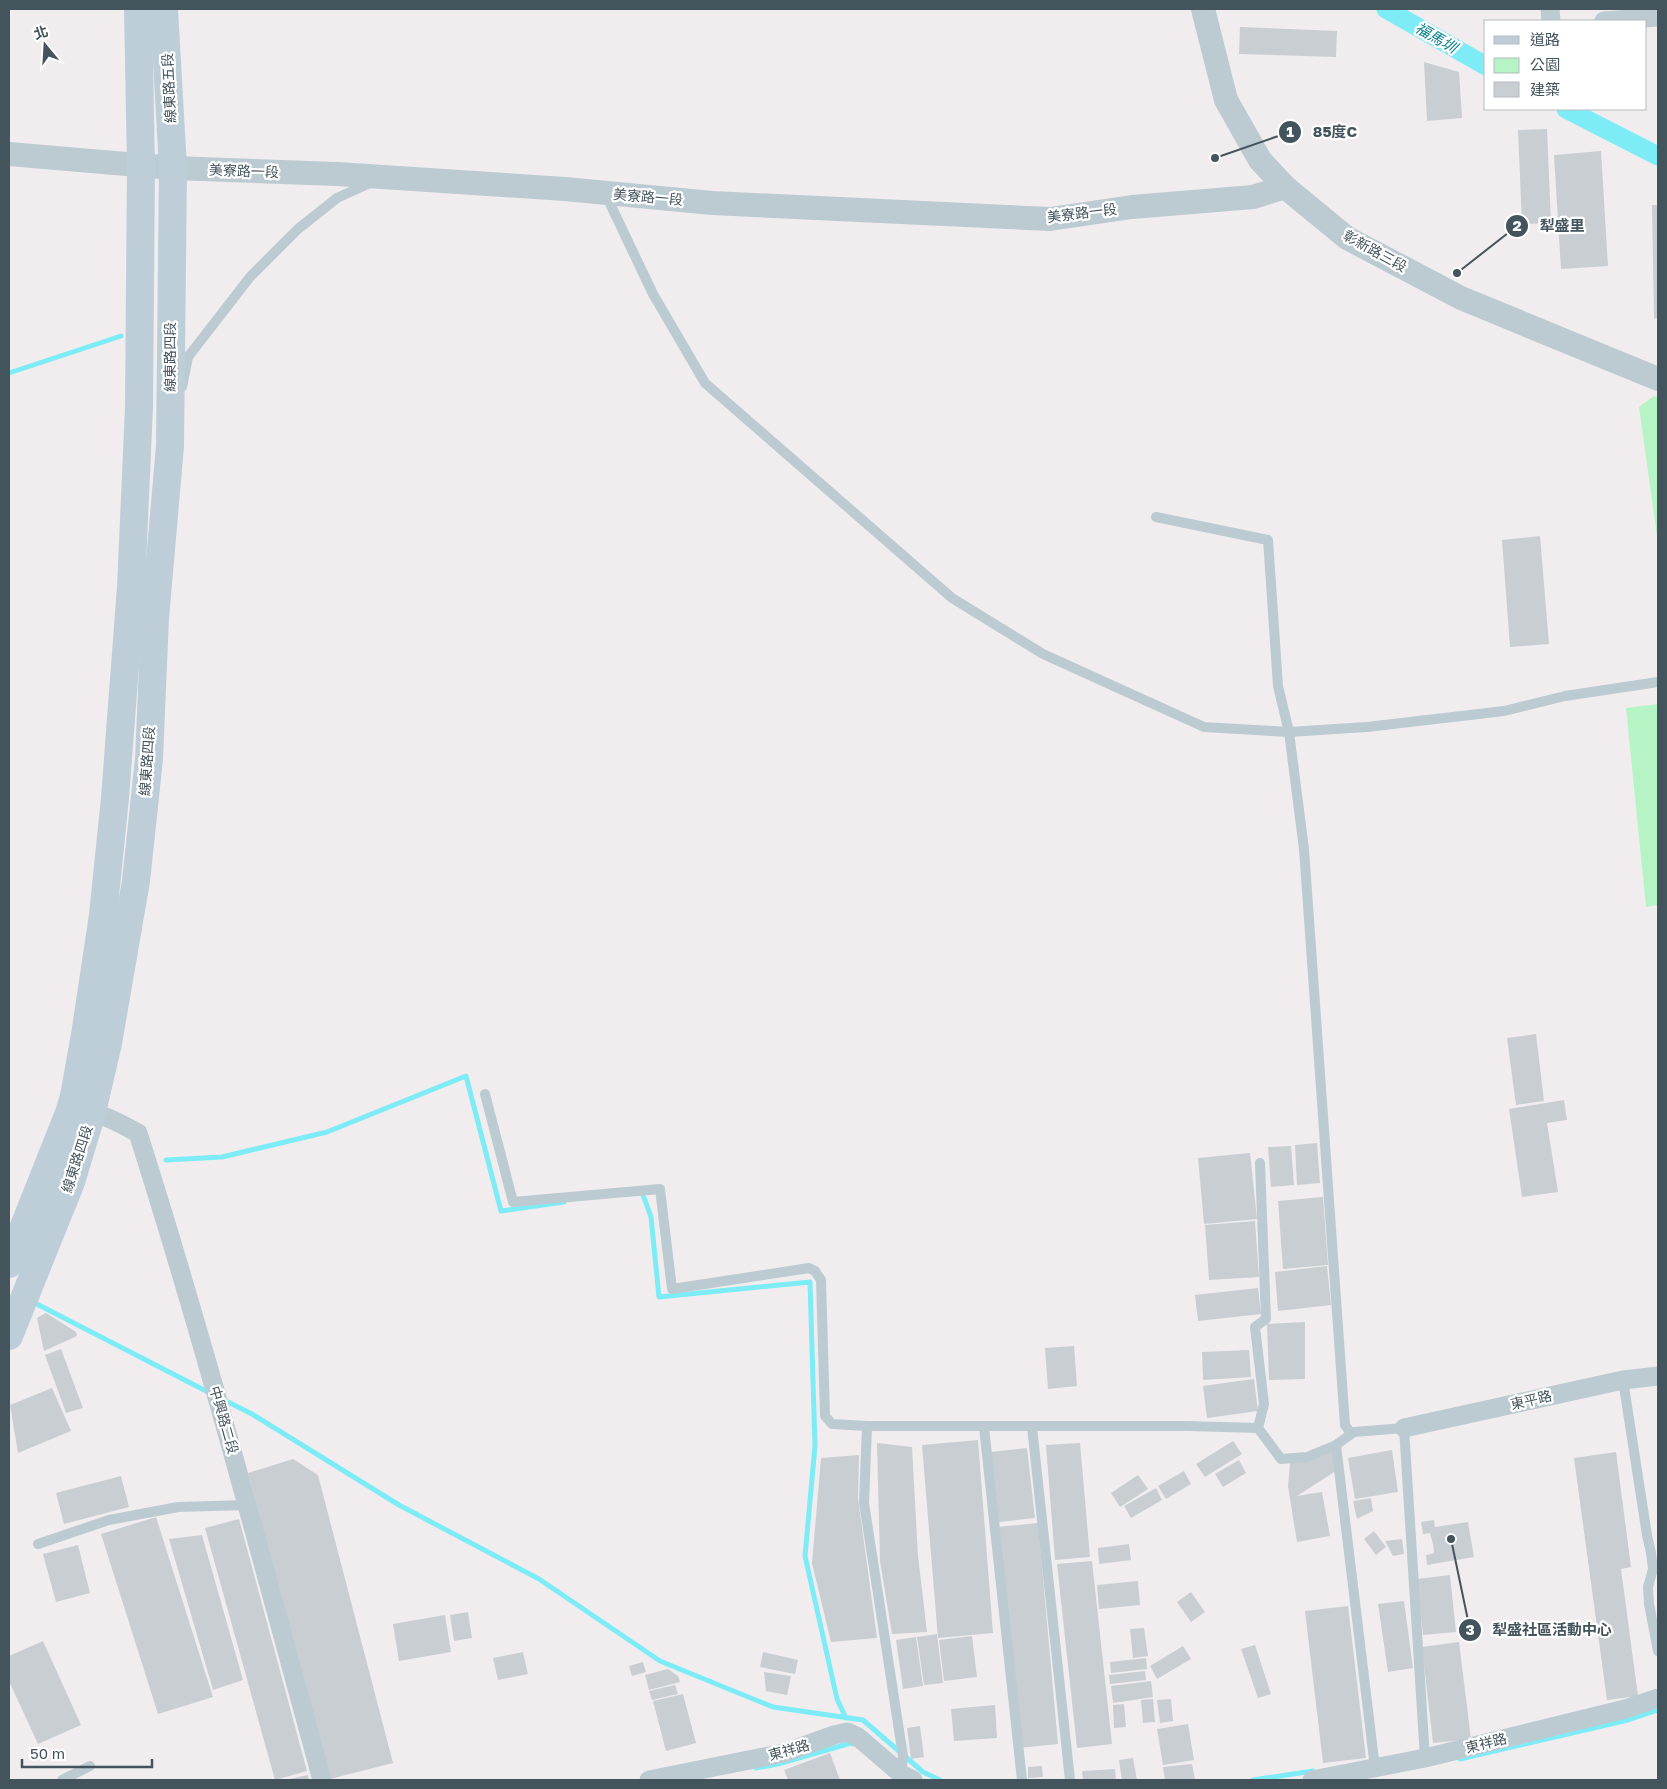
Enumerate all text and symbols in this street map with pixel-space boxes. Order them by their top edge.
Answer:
water label: 福馬圳 [1413,18,1462,57]
north arrow [20,20,70,70]
legend [1484,20,1647,110]
text: 北 [32,22,50,42]
text: 道路 [1530,30,1560,48]
street label: 線東路五段 [158,53,179,123]
text: 公園 [1530,55,1560,73]
text: 建築 [1530,80,1560,98]
callout: 85度C [1278,117,1367,147]
text: 1 [1286,122,1294,140]
text: 85度C [1313,122,1358,140]
street label: 美寮路一段 [209,161,279,180]
street label: 美寮路一段 [612,185,684,208]
street label: 美寮路一段 [1046,200,1118,225]
callout: 犁盛里 [1504,211,1594,241]
text: 2 [1512,216,1522,234]
text: 犁盛里 [1539,216,1585,234]
street label: 彰新路三段 [1341,226,1410,275]
street label: 線東路四段 [161,322,178,392]
street label: 線東路四段 [136,725,157,796]
street label: 線東路四段 [58,1123,95,1195]
street label: 中興路二段 [207,1384,242,1456]
street label: 東平路 [1509,1387,1553,1413]
callout: 犁盛社區活動中心 [1457,1615,1622,1645]
text: 3 [1465,1620,1475,1638]
text: 犁盛社區活動中心 [1492,1620,1612,1638]
street label: 東祥路 [1463,1729,1508,1756]
scale bar [22,1736,152,1768]
street label: 東祥路 [766,1736,811,1763]
text: 50 m [30,1744,65,1762]

